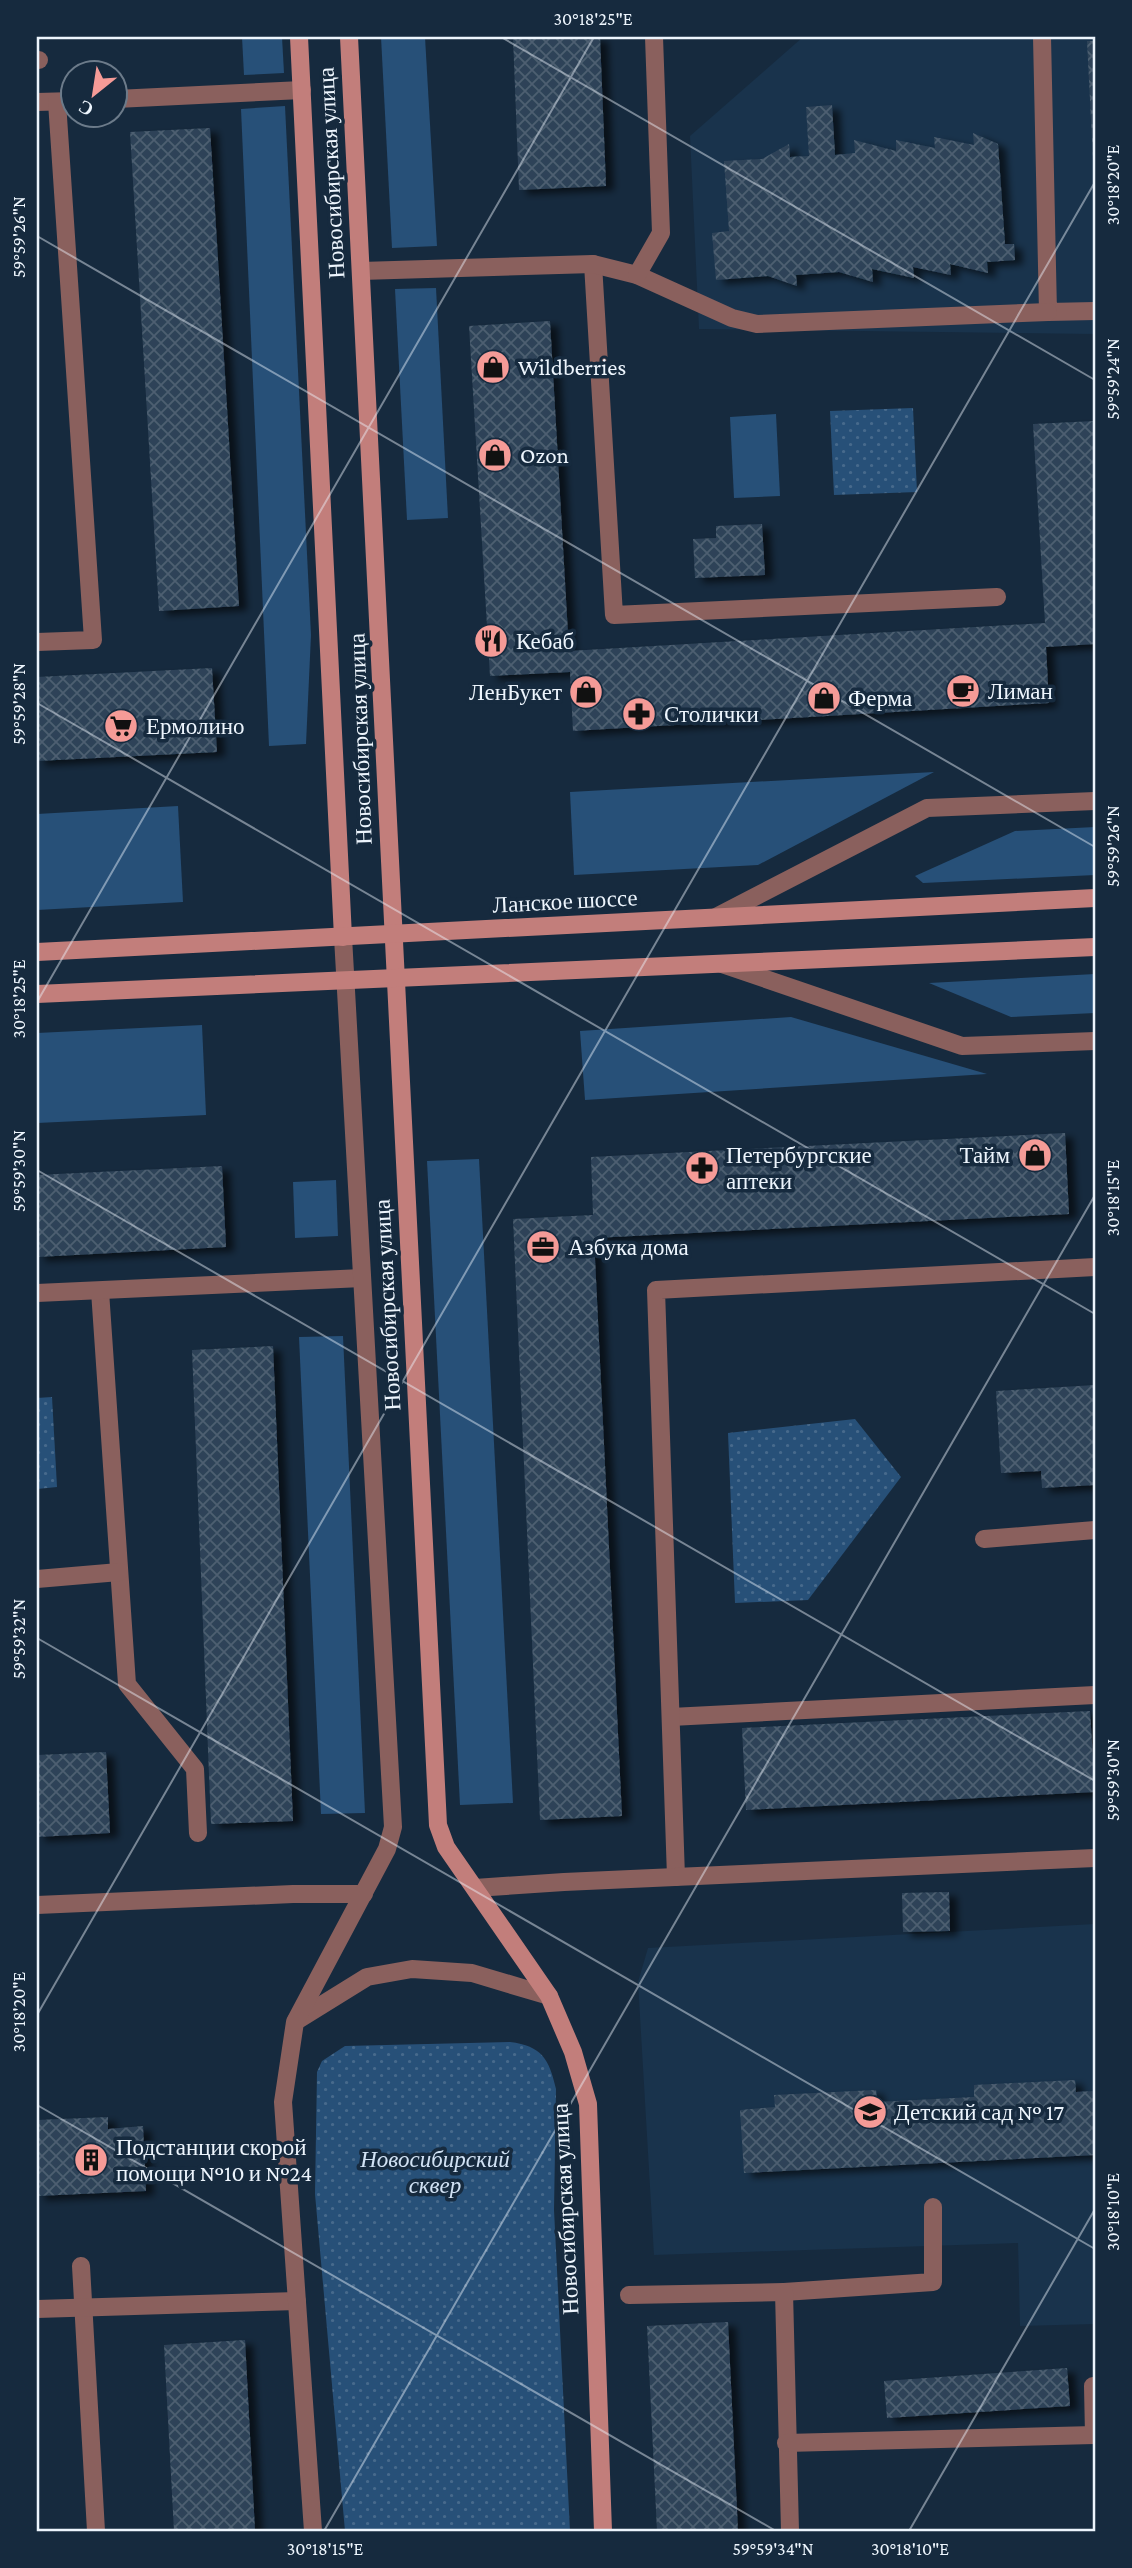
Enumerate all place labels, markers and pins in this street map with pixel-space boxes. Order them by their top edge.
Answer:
shop icon: Wildberries [474,348,512,386]
place label: Wildberries [518,354,626,380]
shop icon: Ozon [476,436,514,474]
place label: Ozon [520,442,569,468]
restaurant icon: Кебаб [472,622,510,660]
place label: Кебаб [516,628,574,654]
cafe icon: Лиман [944,672,982,710]
shop icon: ЛенБукет [567,673,605,711]
place label: Лиман [988,678,1053,704]
place label: ЛенБукет [469,679,562,705]
shop icon: Ферма [805,679,843,717]
place label: Ферма [848,685,912,711]
pharmacy icon: Столички [620,695,658,733]
place label: Столички [664,701,759,727]
supermarket icon: Ермолино [102,707,140,745]
place label: Ермолино [146,713,245,739]
shop icon: Тайм [1016,1136,1054,1174]
place label: Петербургские аптеки [726,1142,872,1194]
place label: Тайм [959,1142,1010,1168]
pharmacy icon: Петербургские аптеки [683,1149,721,1187]
office icon: Азбука дома [524,1228,562,1266]
place label: Азбука дома [568,1234,689,1260]
school or university icon: Детский сад № 17 [851,2093,889,2131]
place label: Детский сад № 17 [894,2099,1065,2125]
place label: Подстанции скорой помощи №10 и №24 [116,2134,312,2186]
building icon: Подстанции скорой помощи №10 и №24 [72,2141,110,2179]

